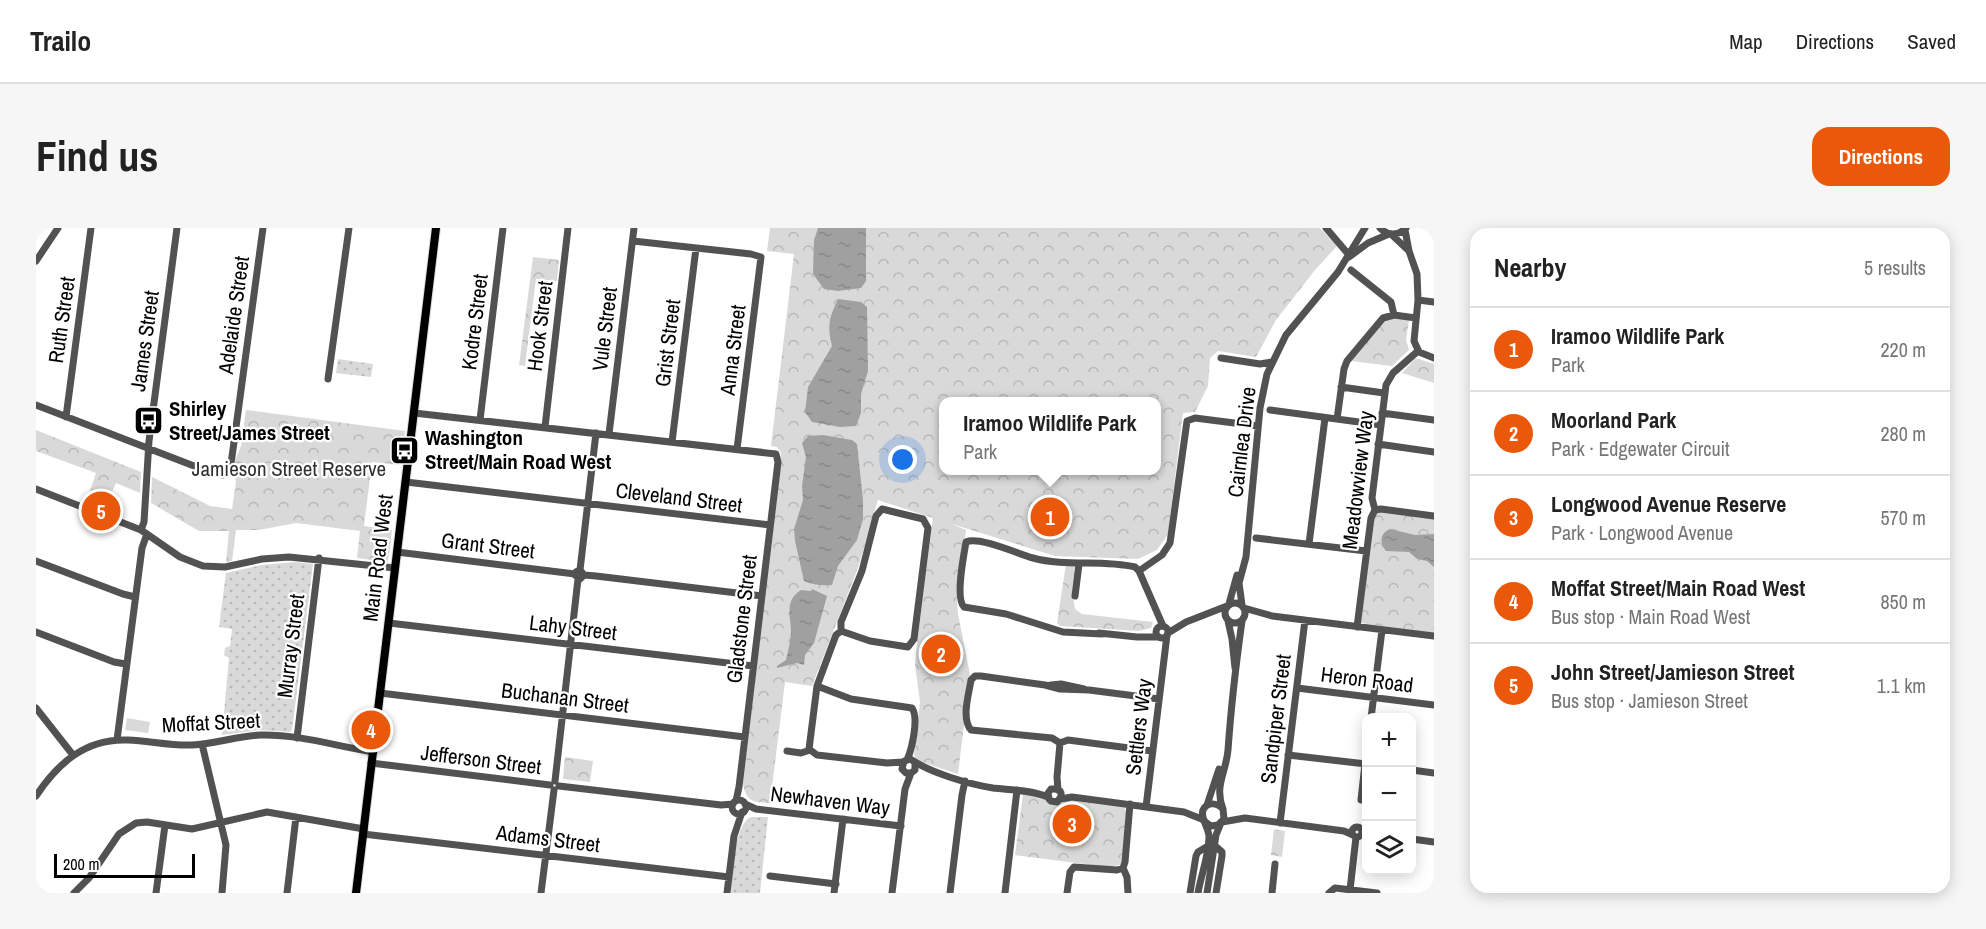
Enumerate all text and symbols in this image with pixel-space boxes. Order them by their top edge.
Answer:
text: Trailo [30,22,91,60]
text: Map [1729,27,1763,56]
text: Directions [1796,27,1874,56]
text: Saved [1907,27,1956,56]
button: Directions [1812,127,1950,186]
text: Find us [36,128,158,184]
text: Nearby [1494,250,1566,285]
street label: Adelaide Street [211,254,256,377]
text: 5 results [1864,254,1926,281]
street label: Kodre Street [454,272,495,372]
street label: Ruth Street [41,275,82,365]
street label: Hook Street [520,279,559,373]
street label: Vule Street [585,285,624,373]
street label: James Street [123,288,166,393]
street label: Grist Street [648,297,687,388]
street label: Anna Street [712,303,752,398]
text: Iramoo Wildlife Park [1551,321,1724,351]
text: 1 [1509,336,1518,363]
text: 220 m [1880,336,1926,363]
text: Park [1551,351,1585,378]
street label: Cairnlea Drive [1220,385,1263,499]
place label: Shirley Street/James Street [169,394,330,447]
popup [939,397,1161,475]
bus stop icon: Shirley Street/James Street [132,405,164,437]
text: Moorland Park [1551,405,1676,435]
text: Iramoo Wildlife Park [963,408,1137,438]
street label: Meadowview Way [1335,409,1380,551]
text: 2 [1509,420,1518,447]
text: 280 m [1880,420,1926,447]
place label: Washington Street/Main Road West [425,423,612,476]
bus stop icon: Washington Street/Main Road West [388,434,420,466]
text: Park · Edgewater Circuit [1551,435,1730,462]
text: Park [963,438,997,465]
your location [888,445,917,474]
park label: Jamieson Street Reserve [192,454,386,483]
street label: Cleveland Street [614,475,744,520]
pin: 5 [82,488,120,534]
text: Longwood Avenue Reserve [1551,489,1786,519]
street label: Main Road West [355,492,400,623]
pin: 1 [1030,494,1070,540]
text: 3 [1509,504,1518,531]
text: 570 m [1880,504,1926,531]
text: Park · Longwood Avenue [1551,519,1733,546]
street label: Grant Street [440,525,537,566]
street label: Gladstone Street [719,553,764,685]
text: Moffat Street/Main Road West [1551,573,1805,603]
text: 4 [1509,588,1518,615]
text: 850 m [1880,588,1926,615]
street label: Murray Street [270,592,311,699]
text: Bus stop · Main Road West [1551,603,1750,630]
street label: Lahy Street [528,608,619,647]
pin: 2 [922,632,960,676]
street label: Sandpiper Street [1253,652,1298,785]
text: John Street/Jamieson Street [1551,657,1795,687]
street label: Heron Road [1319,659,1415,700]
text: 5 [1509,672,1518,699]
text: 1.1 km [1877,672,1926,699]
street label: Buchanan Street [500,675,631,720]
street label: Settlers Way [1118,677,1159,777]
text: Bus stop · Jamieson Street [1551,687,1748,714]
street label: Moffat Street [161,705,261,740]
pin: 4 [352,708,390,752]
map controls [1362,713,1416,875]
button: + [1362,713,1416,767]
street label: Jefferson Street [419,738,543,781]
button: − [1362,767,1416,821]
street label: Newhaven Way [769,779,892,822]
pin: 3 [1052,802,1092,846]
street label: Adams Street [494,818,602,859]
button: layers [1362,821,1416,875]
scale bar [54,851,195,878]
text: 200 m [63,853,99,875]

